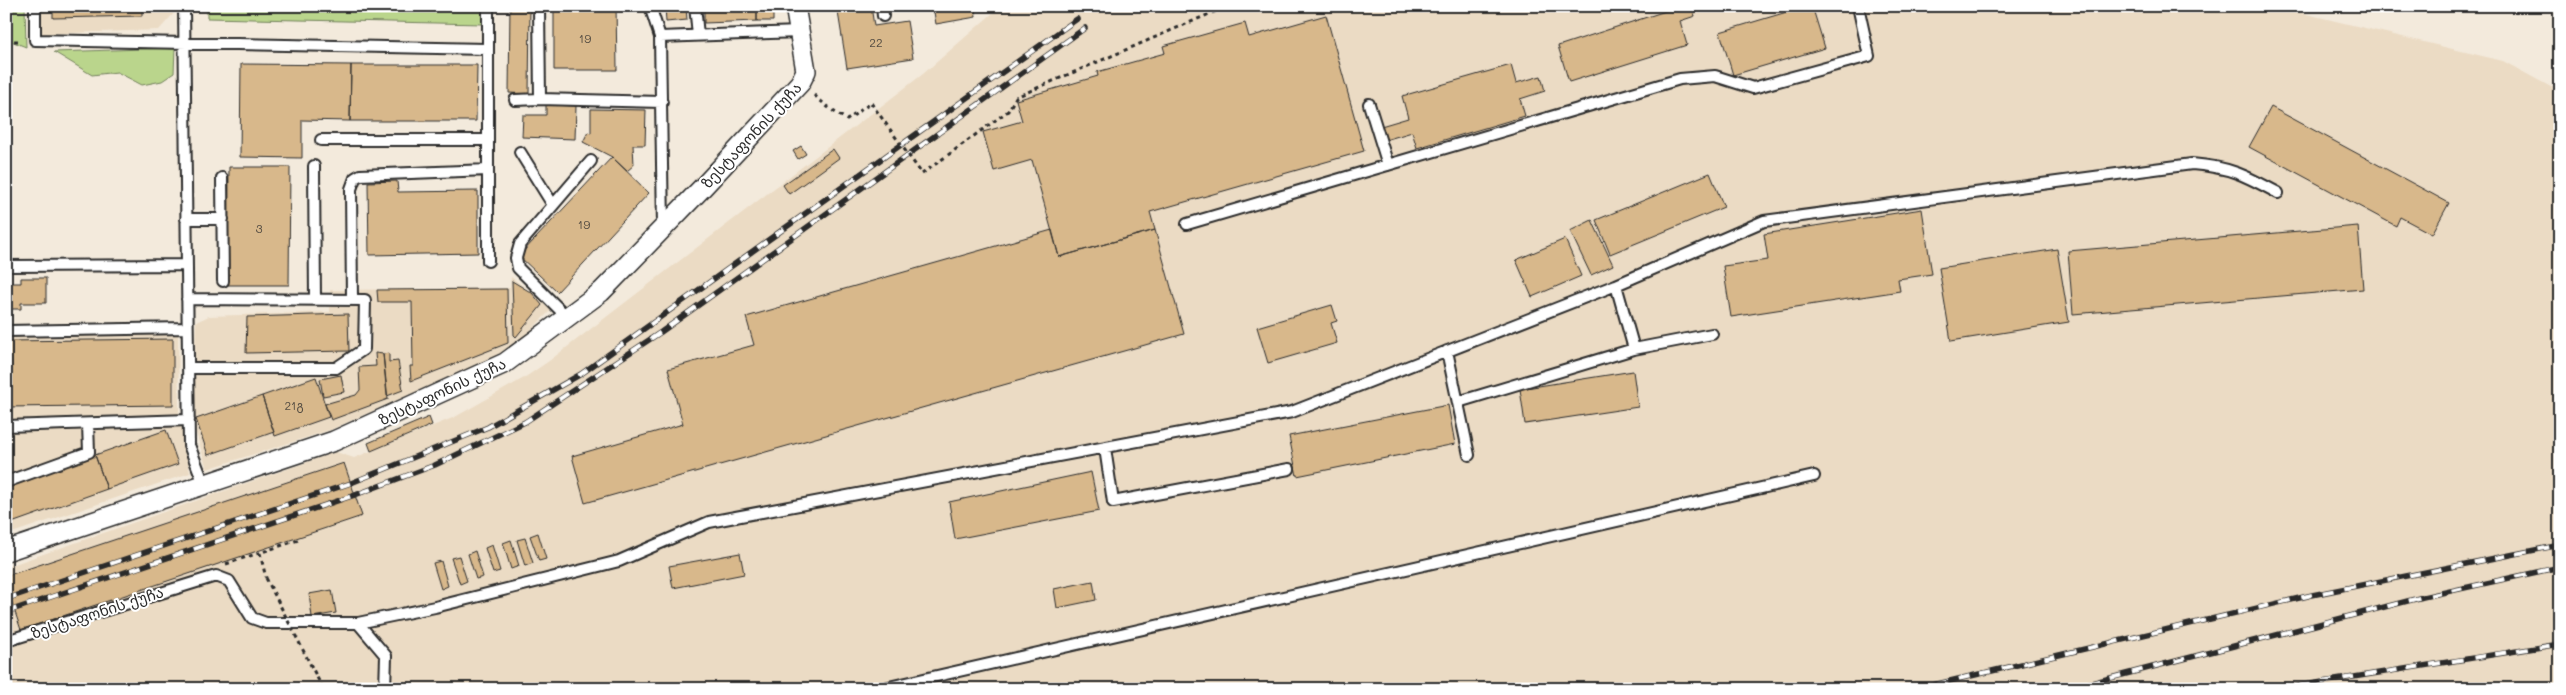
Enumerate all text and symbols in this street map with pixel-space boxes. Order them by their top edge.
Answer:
house number: 19 [579,30,591,46]
house number: 22 [869,34,883,50]
street label: ზესტაფონის ქუჩა [697,78,805,192]
house number: 19 [578,216,590,232]
house number: 3 [255,220,263,236]
street label: ზესტაფონის ქუჩა [375,353,509,429]
house number: 21გ [284,397,304,413]
street label: ზესტაფონის ქუჩა [28,581,166,643]

